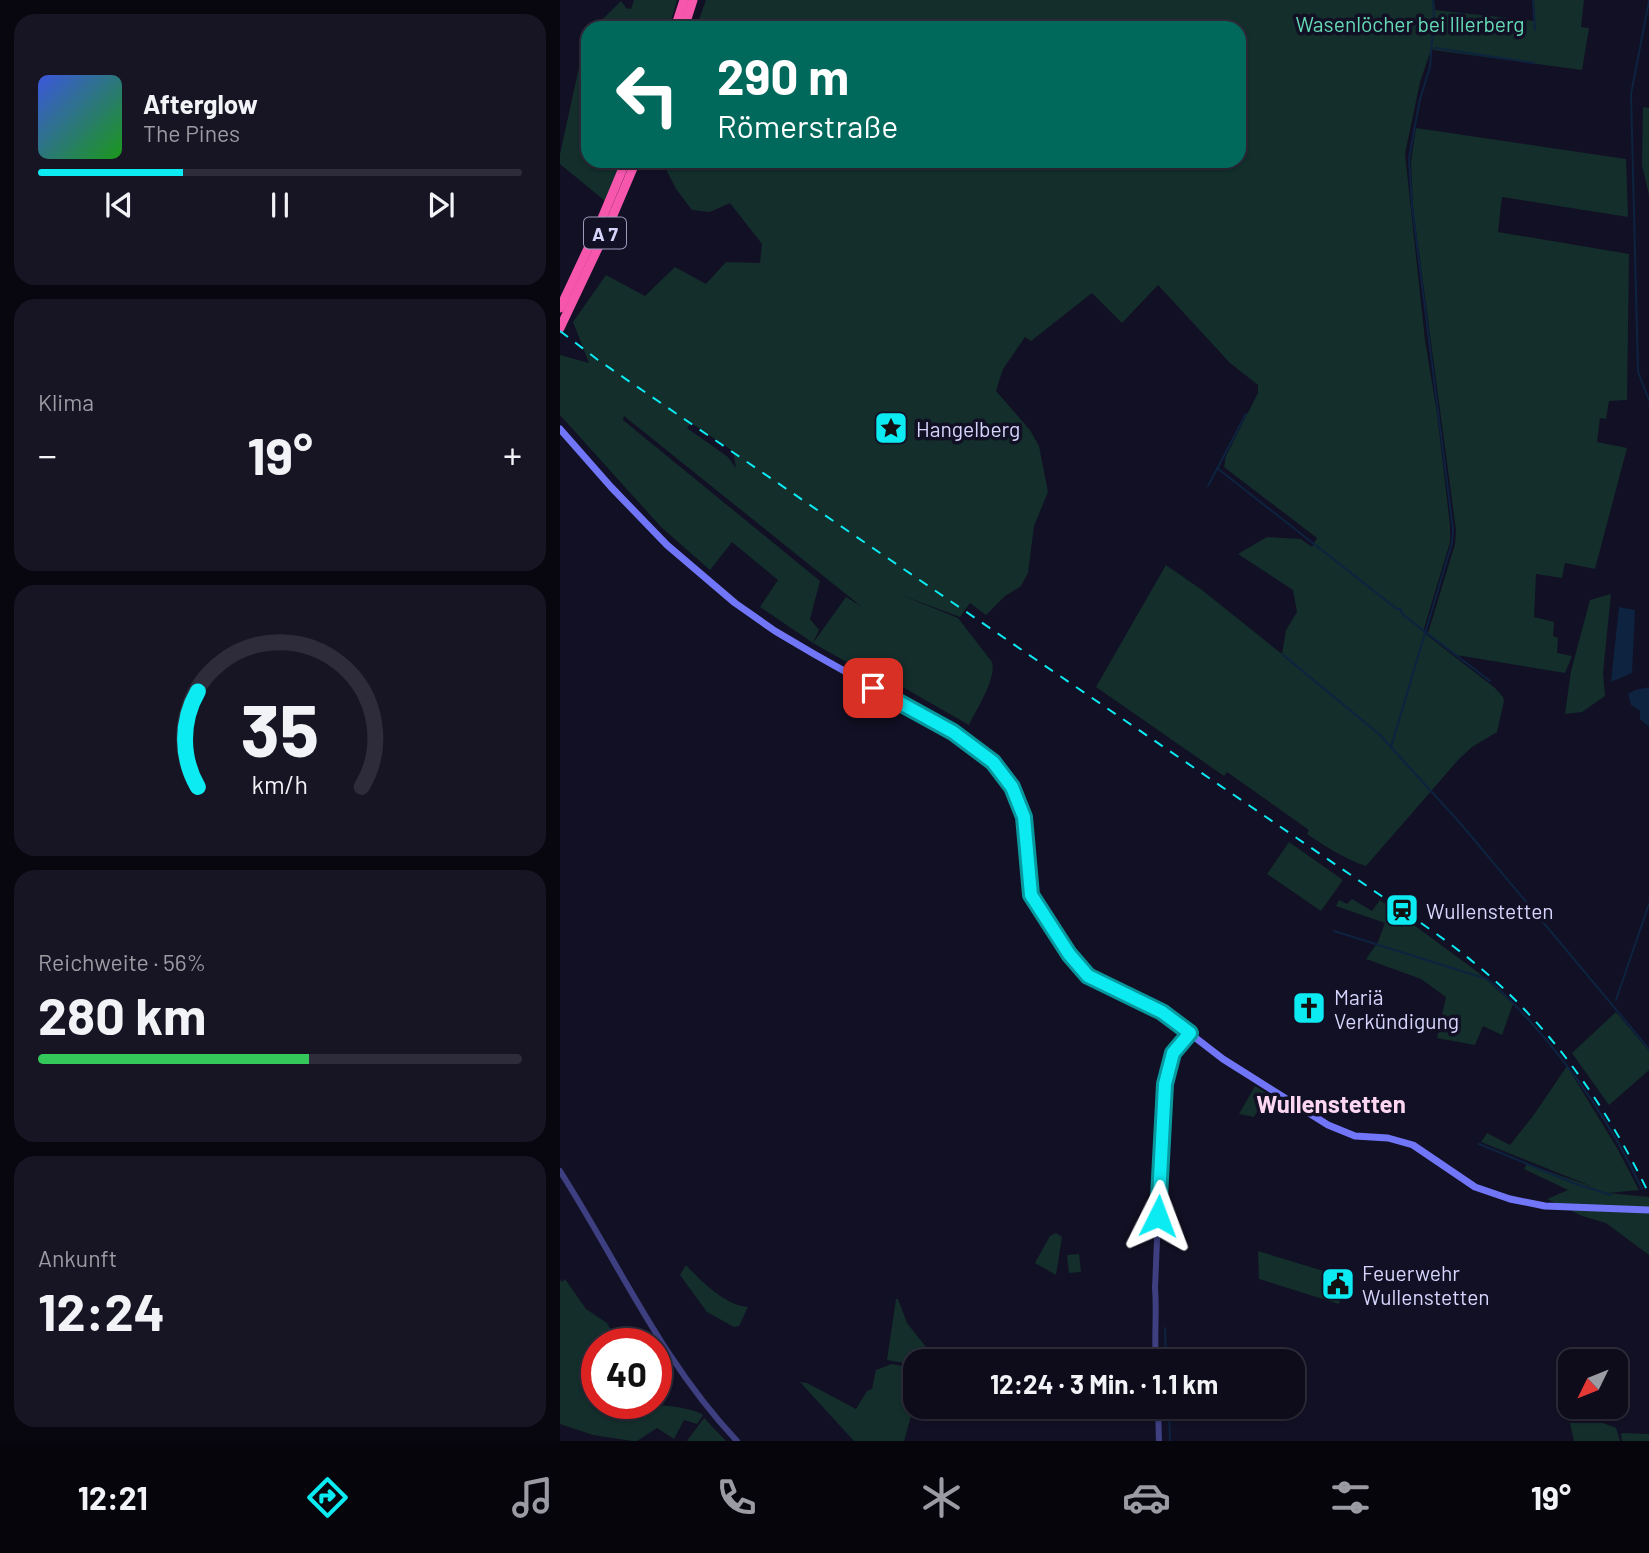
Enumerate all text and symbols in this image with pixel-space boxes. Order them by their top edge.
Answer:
park label: Wasenlöcher bei Illerberg [1295,11,1525,36]
text: 290 m [717,46,849,105]
icon: left [602,49,693,140]
text: Afterglow [143,88,258,119]
text: Römerstraße [717,106,898,144]
text: The Pines [143,119,240,147]
icon: previous [100,186,138,224]
icon: pause [261,186,299,224]
icon: next [422,186,460,224]
road number: A 7 [584,218,626,248]
text: Klima [38,388,94,416]
place icon: Hangelberg [872,409,910,447]
place label: Hangelberg [916,416,1020,441]
text: 19° [247,423,313,485]
text: − [38,431,57,477]
text: + [503,431,522,477]
pin [843,658,903,718]
icon: arrive [854,669,892,707]
text: 35 [241,684,319,772]
text: km/h [252,768,308,798]
station icon: Wullenstetten [1383,891,1421,929]
place label: Wullenstetten [1426,898,1554,923]
text: Reichweite · 56% [38,948,206,976]
text: 280 km [38,983,206,1045]
place label: Mariä Verkündigung [1334,984,1459,1033]
church icon: Mariä Verkündigung [1290,989,1328,1027]
district label: Wullenstetten [1256,1089,1406,1118]
position arrow [1121,1179,1195,1253]
text: Ankunft [38,1244,117,1272]
place label: Feuerwehr Wullenstetten [1362,1260,1490,1309]
public building icon: Feuerwehr Wullenstetten [1319,1265,1357,1303]
text: 12:24 [38,1279,165,1341]
speed limit sign: 40 [581,1328,672,1419]
north arrow [1558,1349,1628,1419]
map controls [1558,1349,1628,1419]
text: 12:24 · 3 Min. · 1.1 km [990,1368,1218,1399]
icon: directions [303,1473,352,1522]
icon: music [508,1473,557,1522]
icon: phone [712,1473,761,1522]
icon: climate [917,1473,966,1522]
icon: car [1122,1473,1171,1522]
icon: filters [1326,1473,1375,1522]
text: 12:21 [78,1478,148,1516]
text: 19° [1531,1478,1571,1516]

